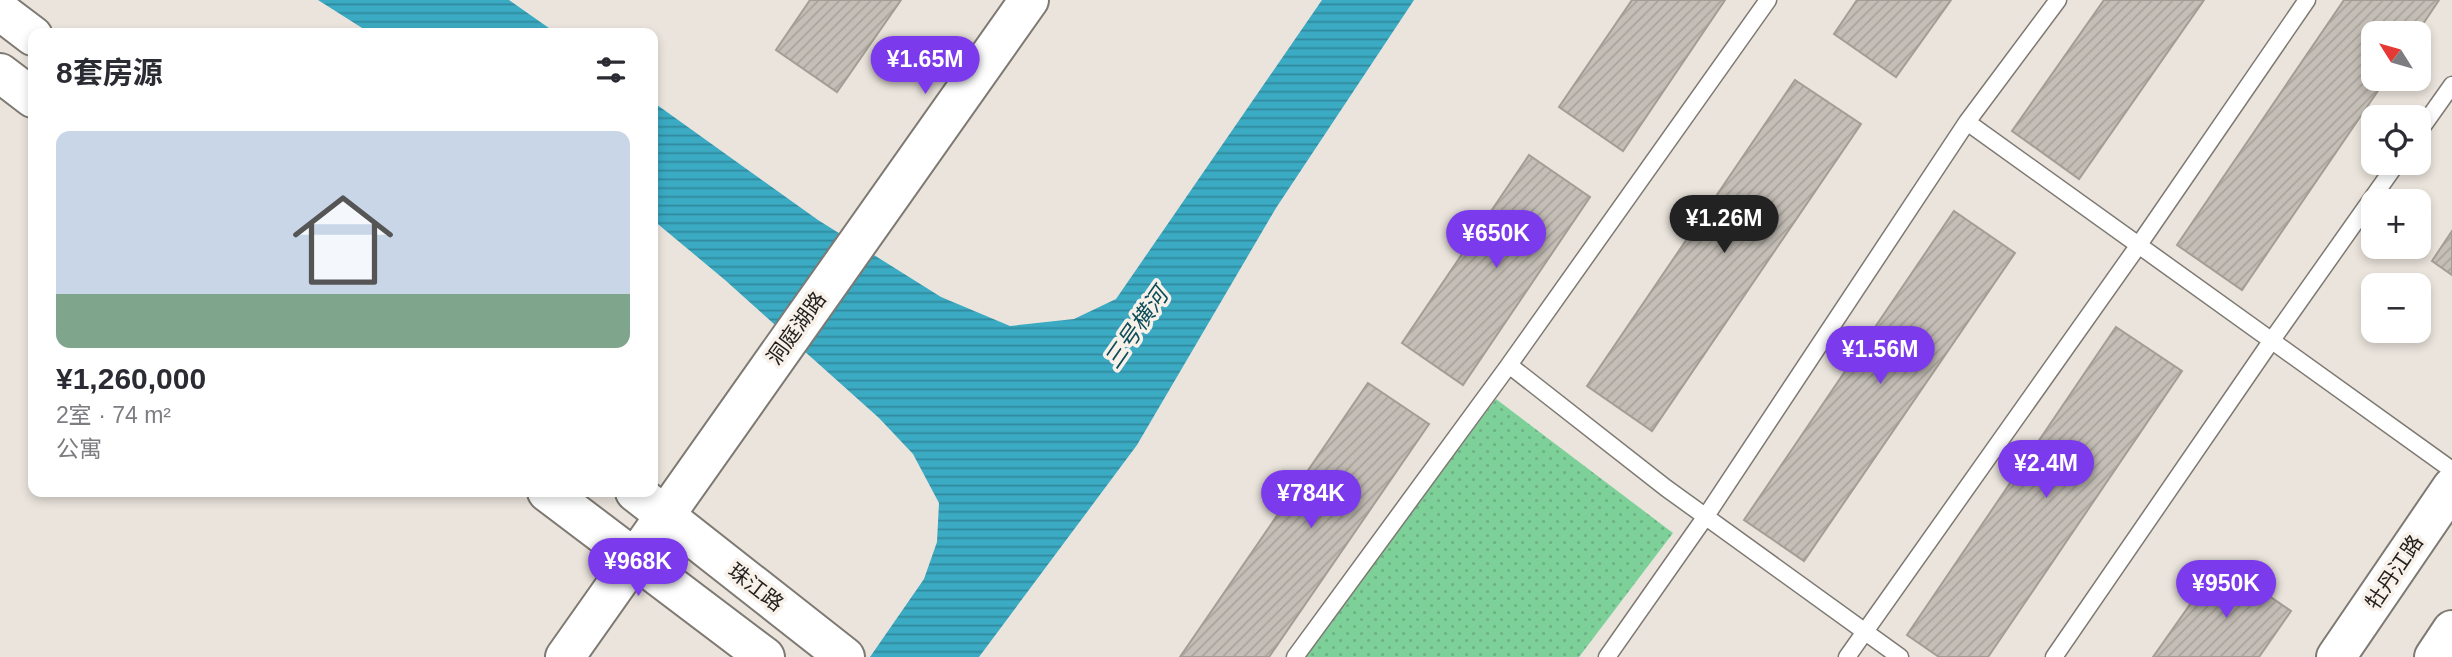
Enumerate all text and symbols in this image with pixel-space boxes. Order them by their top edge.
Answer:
north arrow [2361,21,2431,91]
map controls [2361,21,2431,343]
pin: ¥1.65M [868,36,982,96]
text: ¥1.65M [887,46,963,72]
icon: filters [592,51,630,89]
text: 8套房源 [56,56,163,89]
button: locate [2361,105,2431,175]
icon: home [280,177,406,303]
button: + [2361,189,2431,259]
pin: ¥1.26M [1667,196,1781,255]
text: ¥1.26M [1686,205,1762,231]
pin: ¥650K [1447,210,1545,270]
text: ¥650K [1462,220,1530,246]
button: − [2361,273,2431,343]
water label: 三号横河 [1099,280,1175,373]
street label: 洞庭湖路 [762,287,830,369]
pin: ¥1.56M [1823,326,1937,386]
text: ¥1.56M [1842,336,1918,362]
text: ¥1,260,000 [56,362,206,395]
text: 2室 · 74 m² [56,402,171,428]
text: 公寓 [56,436,102,462]
pin: ¥2.4M [1997,440,2095,500]
text: ¥2.4M [2014,450,2078,476]
pin: ¥784K [1262,470,1360,530]
text: ¥784K [1277,480,1345,506]
street label: 牡丹江路 [2361,531,2427,613]
pin: ¥968K [589,538,687,598]
text: ¥968K [604,548,672,574]
street label: 珠江路 [724,559,788,615]
pin: ¥950K [2177,560,2275,620]
text: ¥950K [2192,570,2260,596]

